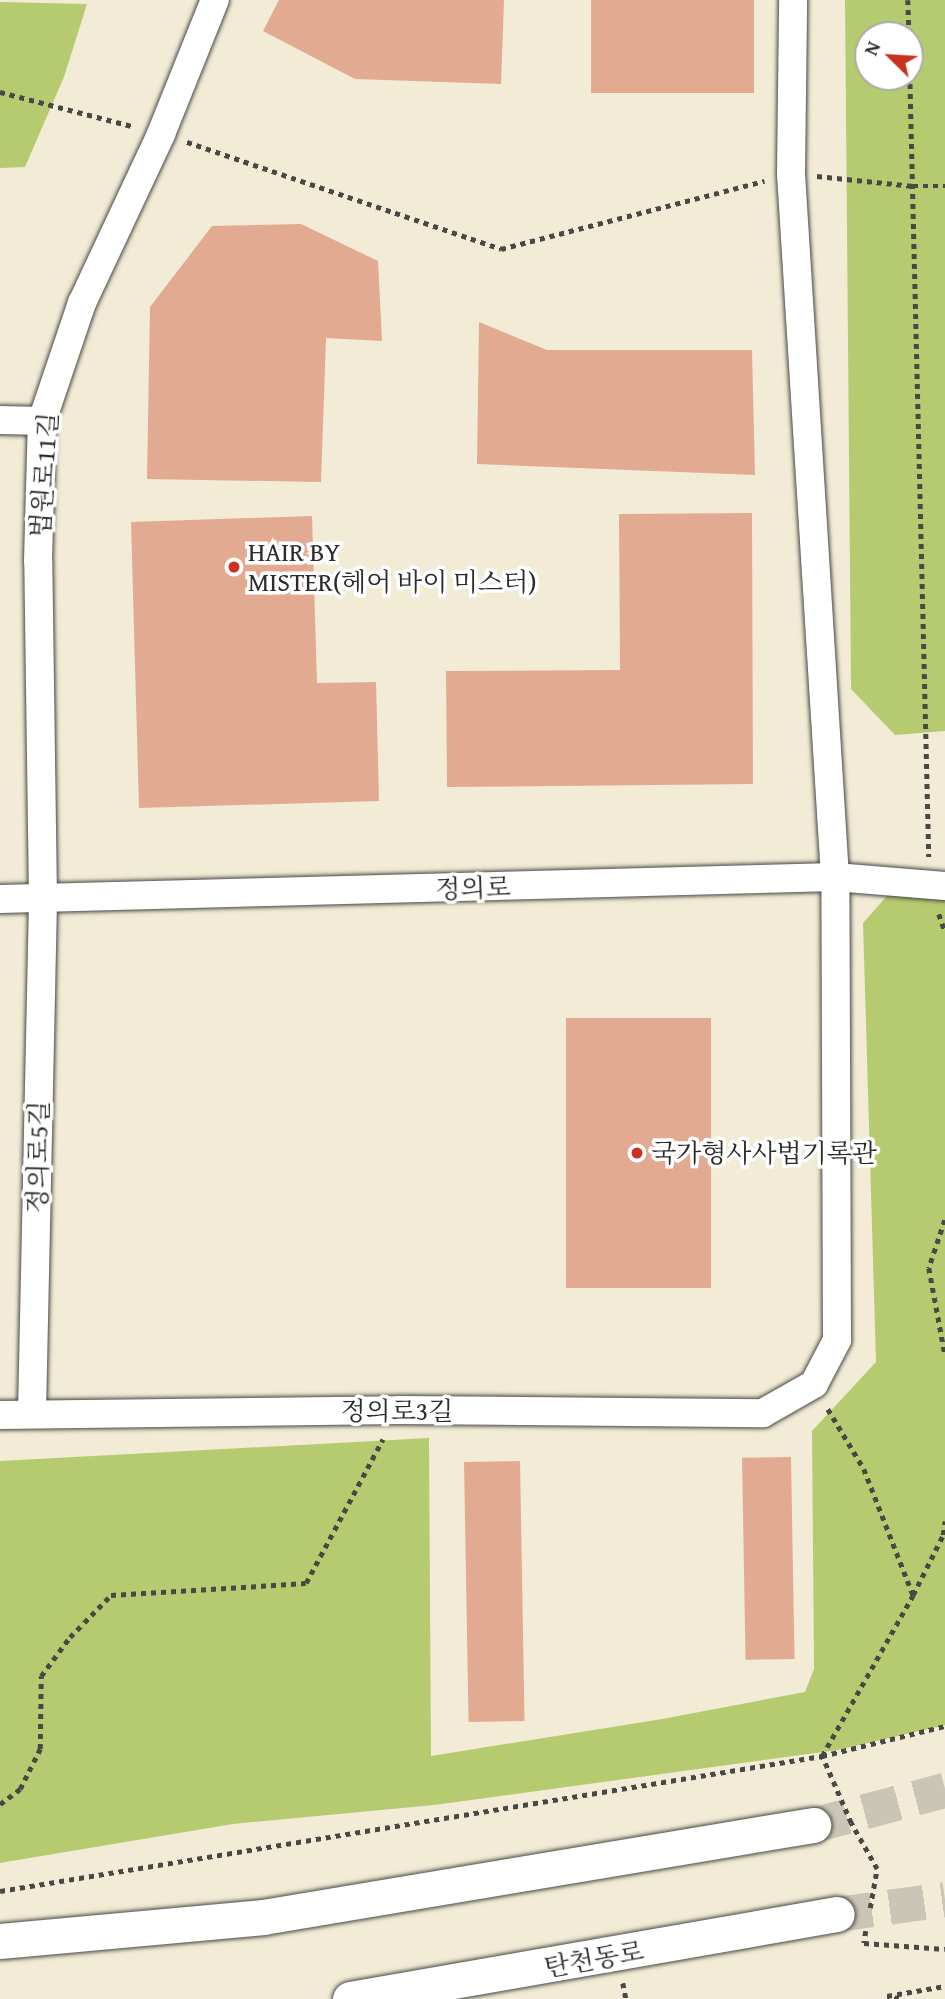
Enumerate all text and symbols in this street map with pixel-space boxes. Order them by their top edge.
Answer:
north arrow [854,21,924,91]
text: N [856,37,887,60]
street label: 법원로11길 [24,411,64,539]
place label: HAIR BY MISTER(헤어 바이 미스터) [248,536,537,598]
marker: HAIR BY MISTER(헤어 바이 미스터) [226,559,242,575]
street label: 정의로 [435,871,511,905]
street label: 정의로5길 [21,1100,55,1214]
place label: 국가형사사법기록관 [651,1137,877,1169]
marker: 국가형사사법기록관 [629,1145,645,1161]
street label: 정의로3길 [341,1395,453,1427]
street label: 탄천동로 [542,1935,646,1983]

